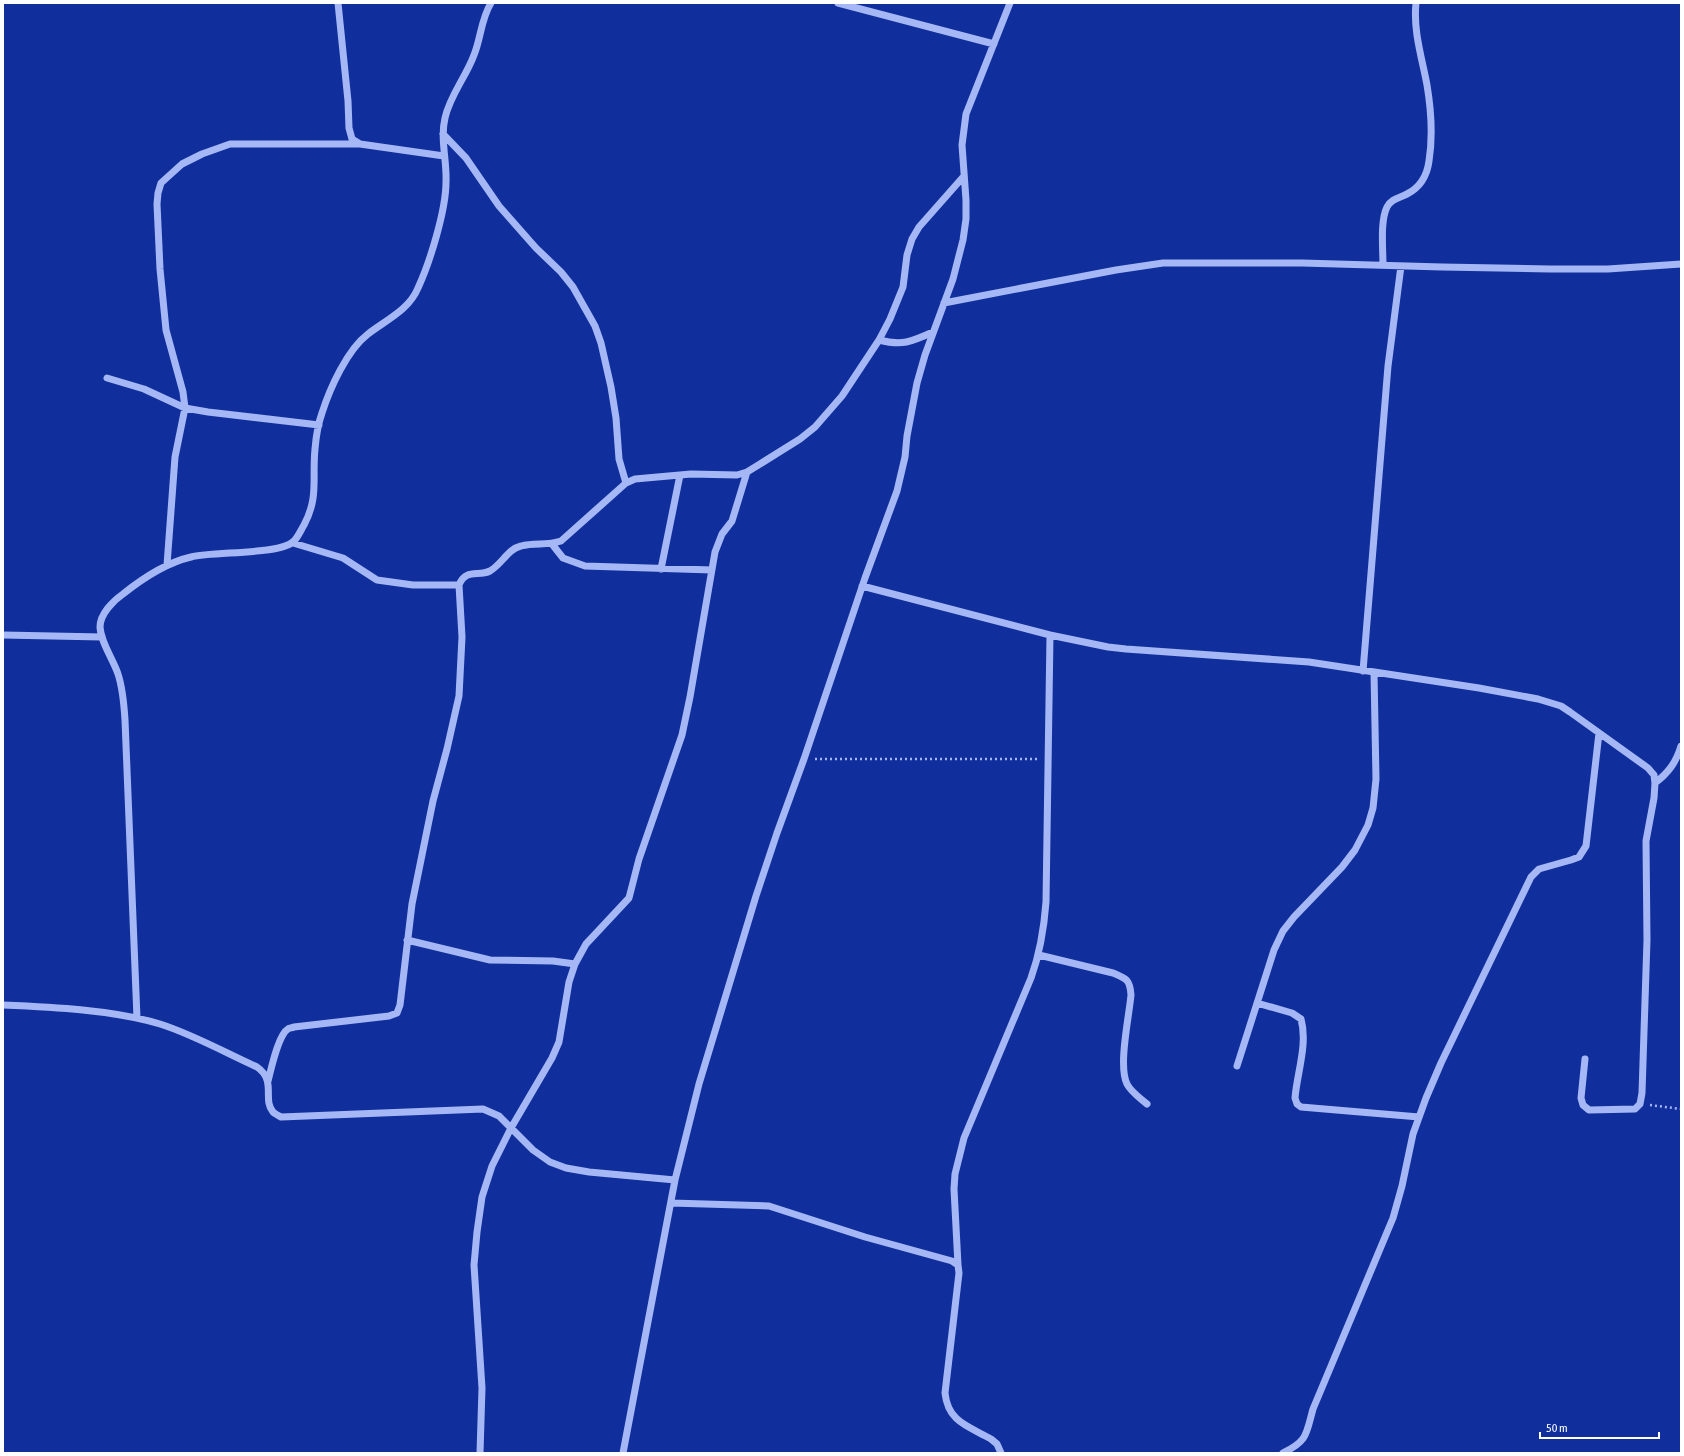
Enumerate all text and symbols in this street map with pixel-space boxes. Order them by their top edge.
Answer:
scale bar [1540,1414,1659,1440]
text: 50 m [1546,1421,1568,1435]

